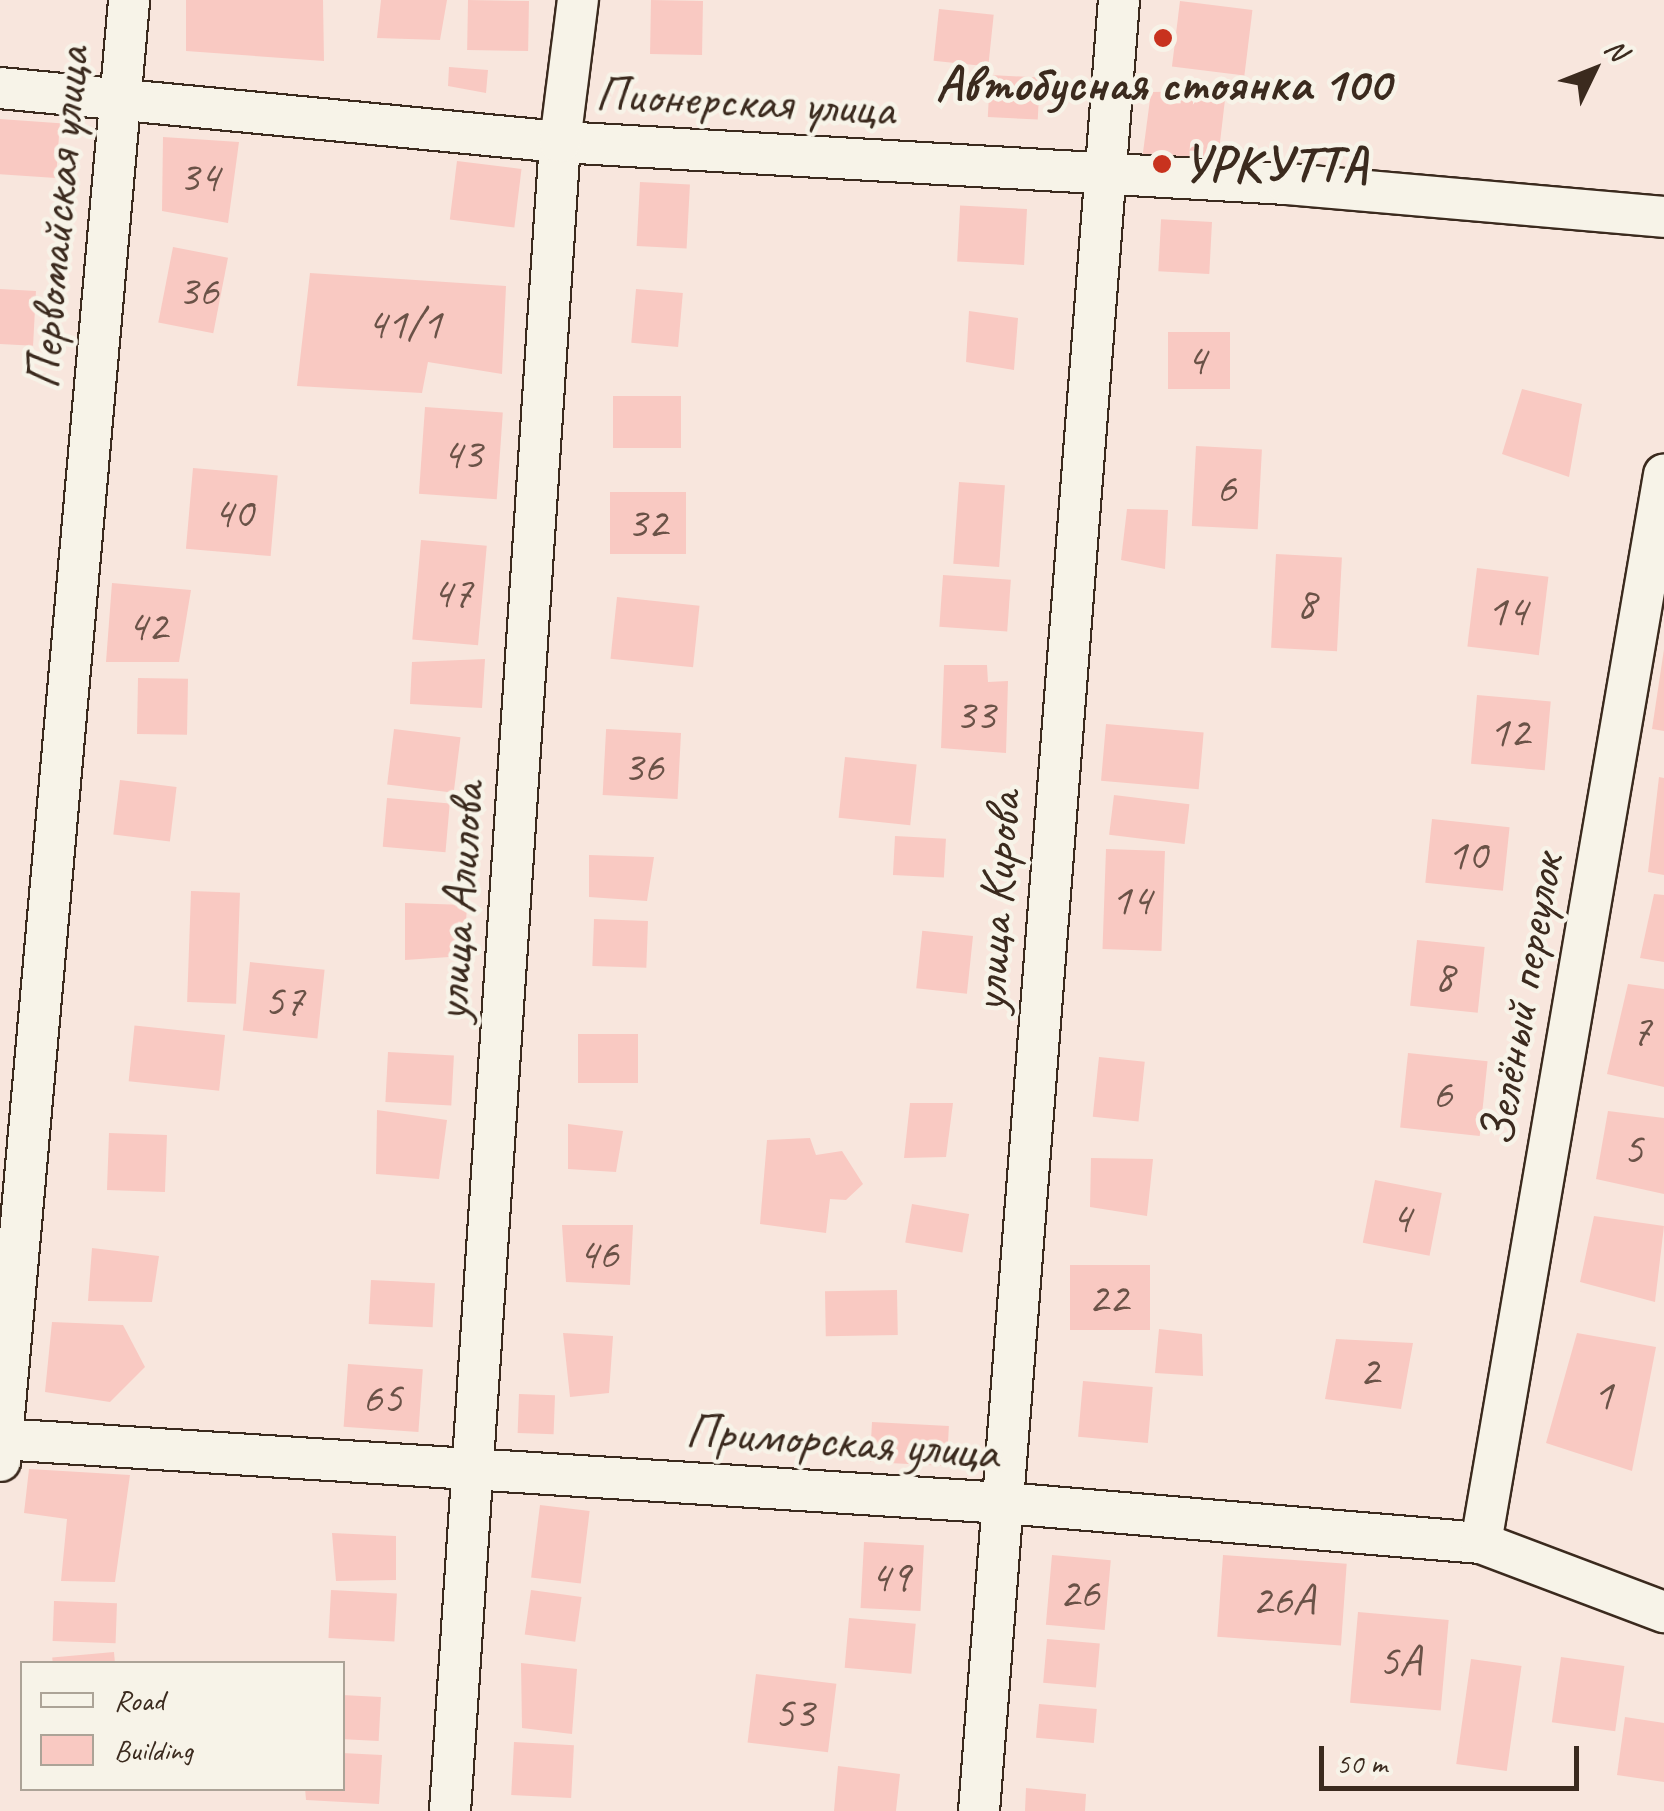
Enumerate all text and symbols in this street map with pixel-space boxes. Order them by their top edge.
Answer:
north arrow [1544,20,1644,120]
marker: Автобусная стоянка 100 [1152,27,1174,49]
text: N [1598,31,1635,67]
street label: Первомайская улица [12,43,102,393]
place label: Автобусная стоянка 100 [936,54,1390,114]
street label: Пионерская улица [591,63,899,139]
place label: УРКУТТА [1182,134,1369,194]
house number: 34 [179,150,219,204]
marker: УРКУТТА [1151,153,1173,175]
house number: 36 [178,264,218,318]
house number: 41/1 [366,297,442,351]
house number: 4 [1186,333,1206,387]
house number: 43 [442,427,482,481]
house number: 6 [1216,461,1236,515]
house number: 40 [213,486,253,540]
house number: 32 [627,496,667,550]
house number: 47 [432,566,472,620]
house number: 8 [1296,576,1316,630]
house number: 14 [1487,584,1527,638]
house number: 42 [127,599,167,653]
house number: 33 [955,688,995,742]
house number: 12 [1489,705,1529,759]
house number: 36 [623,740,663,794]
street label: улица Алилова [421,781,497,1023]
street label: улица Кирова [958,790,1034,1014]
house number: 10 [1447,828,1487,882]
street label: Зелёный переулок [1466,849,1576,1151]
house number: 14 [1111,873,1151,927]
house number: 8 [1434,949,1454,1003]
house number: 57 [264,974,304,1028]
house number: 7 [1631,1004,1651,1058]
house number: 6 [1432,1067,1452,1121]
house number: 5 [1623,1122,1643,1176]
house number: 4 [1391,1191,1411,1245]
house number: 46 [578,1227,618,1281]
house number: 22 [1088,1271,1128,1325]
house number: 2 [1359,1344,1379,1398]
house number: 1 [1593,1368,1613,1422]
house number: 65 [362,1371,402,1425]
street label: Приморская улица [683,1400,1001,1482]
house number: 49 [870,1550,910,1604]
house number: 26 [1059,1566,1099,1620]
house number: 26А [1251,1573,1315,1627]
house number: 5А [1379,1634,1421,1688]
legend [20,1661,345,1791]
text: Road [114,1681,164,1719]
house number: 53 [774,1686,814,1740]
scale bar [1324,1726,1584,1788]
text: Building [114,1731,193,1769]
text: 50 m [1336,1744,1387,1782]

